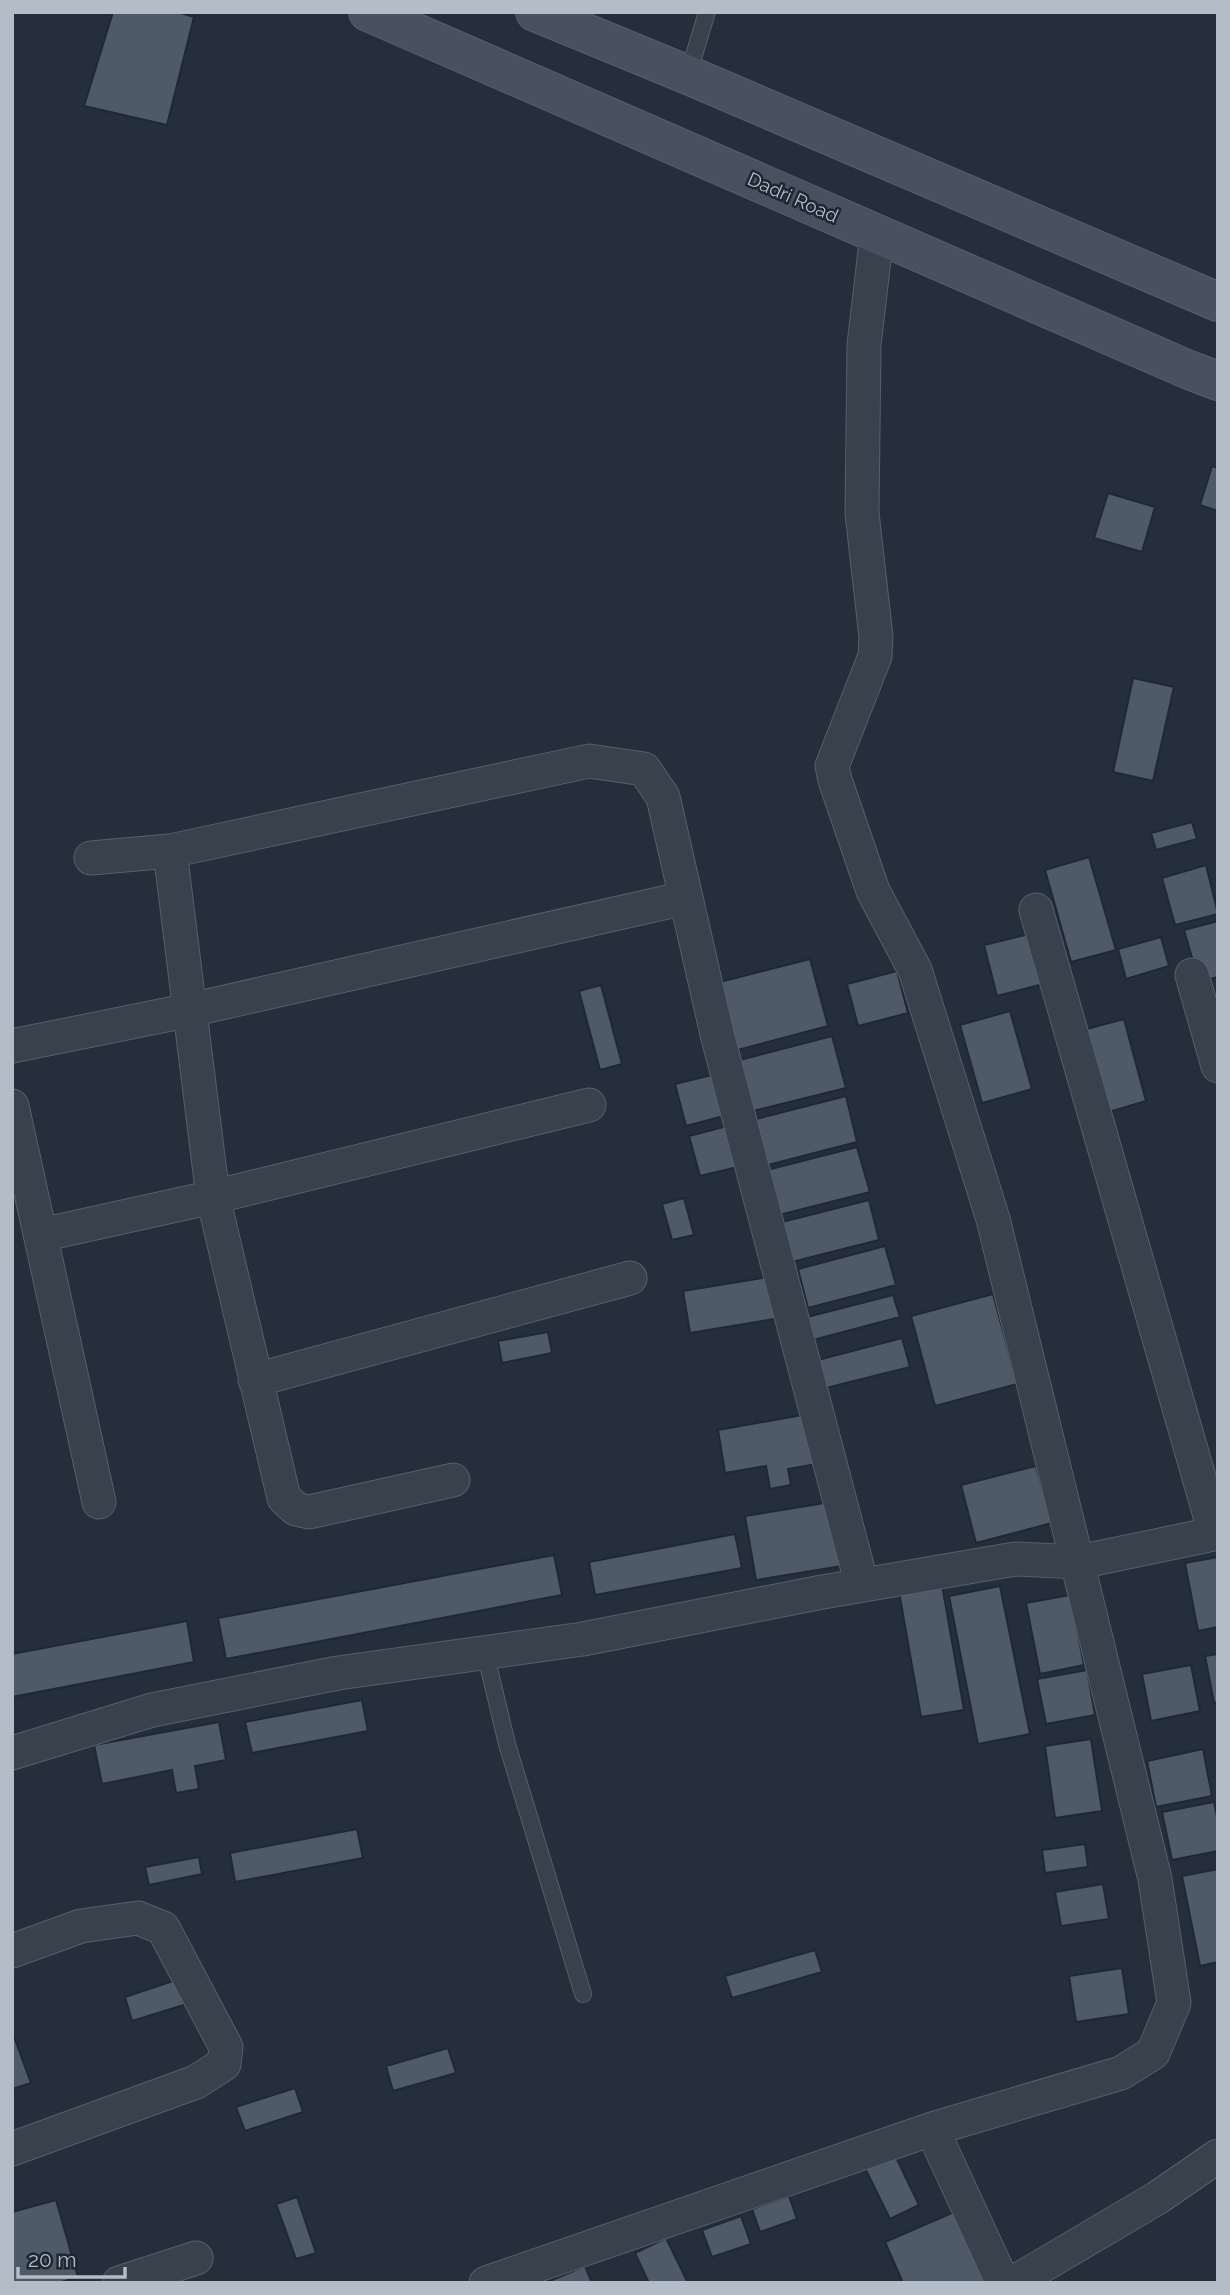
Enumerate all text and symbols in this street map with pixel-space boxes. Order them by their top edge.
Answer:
street label: Dadri Road [744,167,842,227]
scale bar [18,2236,124,2280]
text: 20 m [28,2247,76,2272]

